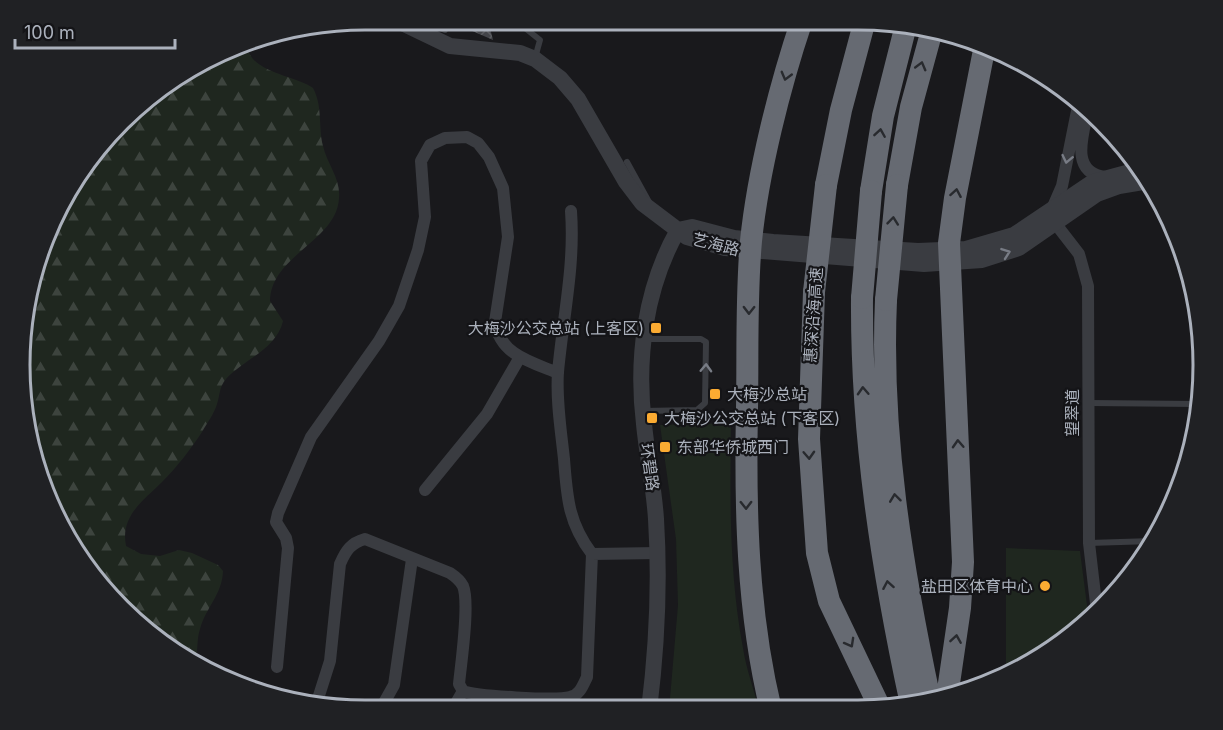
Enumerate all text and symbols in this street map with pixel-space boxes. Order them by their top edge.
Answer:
scale bar [15,12,176,50]
text: 100 m [24,22,75,43]
one-way arrow [914,61,927,71]
one-way arrow [780,71,793,81]
one-way arrow [874,129,886,138]
one-way arrow [1062,153,1075,163]
one-way arrow [949,188,962,198]
one-way arrow [886,217,899,226]
street label: 艺海路 [690,228,742,260]
one-way arrow [1000,248,1011,260]
street label: 惠深沿海高速 [800,266,826,364]
one-way arrow [743,306,755,315]
place label: 大梅沙公交总站 (上客区) [468,318,644,338]
marker: 大梅沙公交总站 (上客区) [649,321,663,335]
one-way arrow [700,364,713,373]
place label: 大梅沙总站 [727,384,807,404]
marker: 大梅沙总站 [708,387,722,401]
one-way arrow [857,387,870,396]
street label: 望翠道 [1062,389,1082,437]
place label: 大梅沙公交总站 (下客区) [664,408,840,428]
marker: 大梅沙公交总站 (下客区) [645,411,659,425]
place label: 东部华侨城西门 [677,437,789,457]
marker: 东部华侨城西门 [658,440,672,454]
one-way arrow [951,440,964,449]
street label: 环碧路 [637,442,663,492]
one-way arrow [803,450,816,459]
one-way arrow [889,493,901,502]
one-way arrow [740,501,752,510]
place label: 盐田区体育中心 [921,576,1033,596]
marker: 盐田区体育中心 [1038,579,1052,593]
one-way arrow [882,580,895,590]
one-way arrow [949,634,962,644]
one-way arrow [842,637,854,647]

